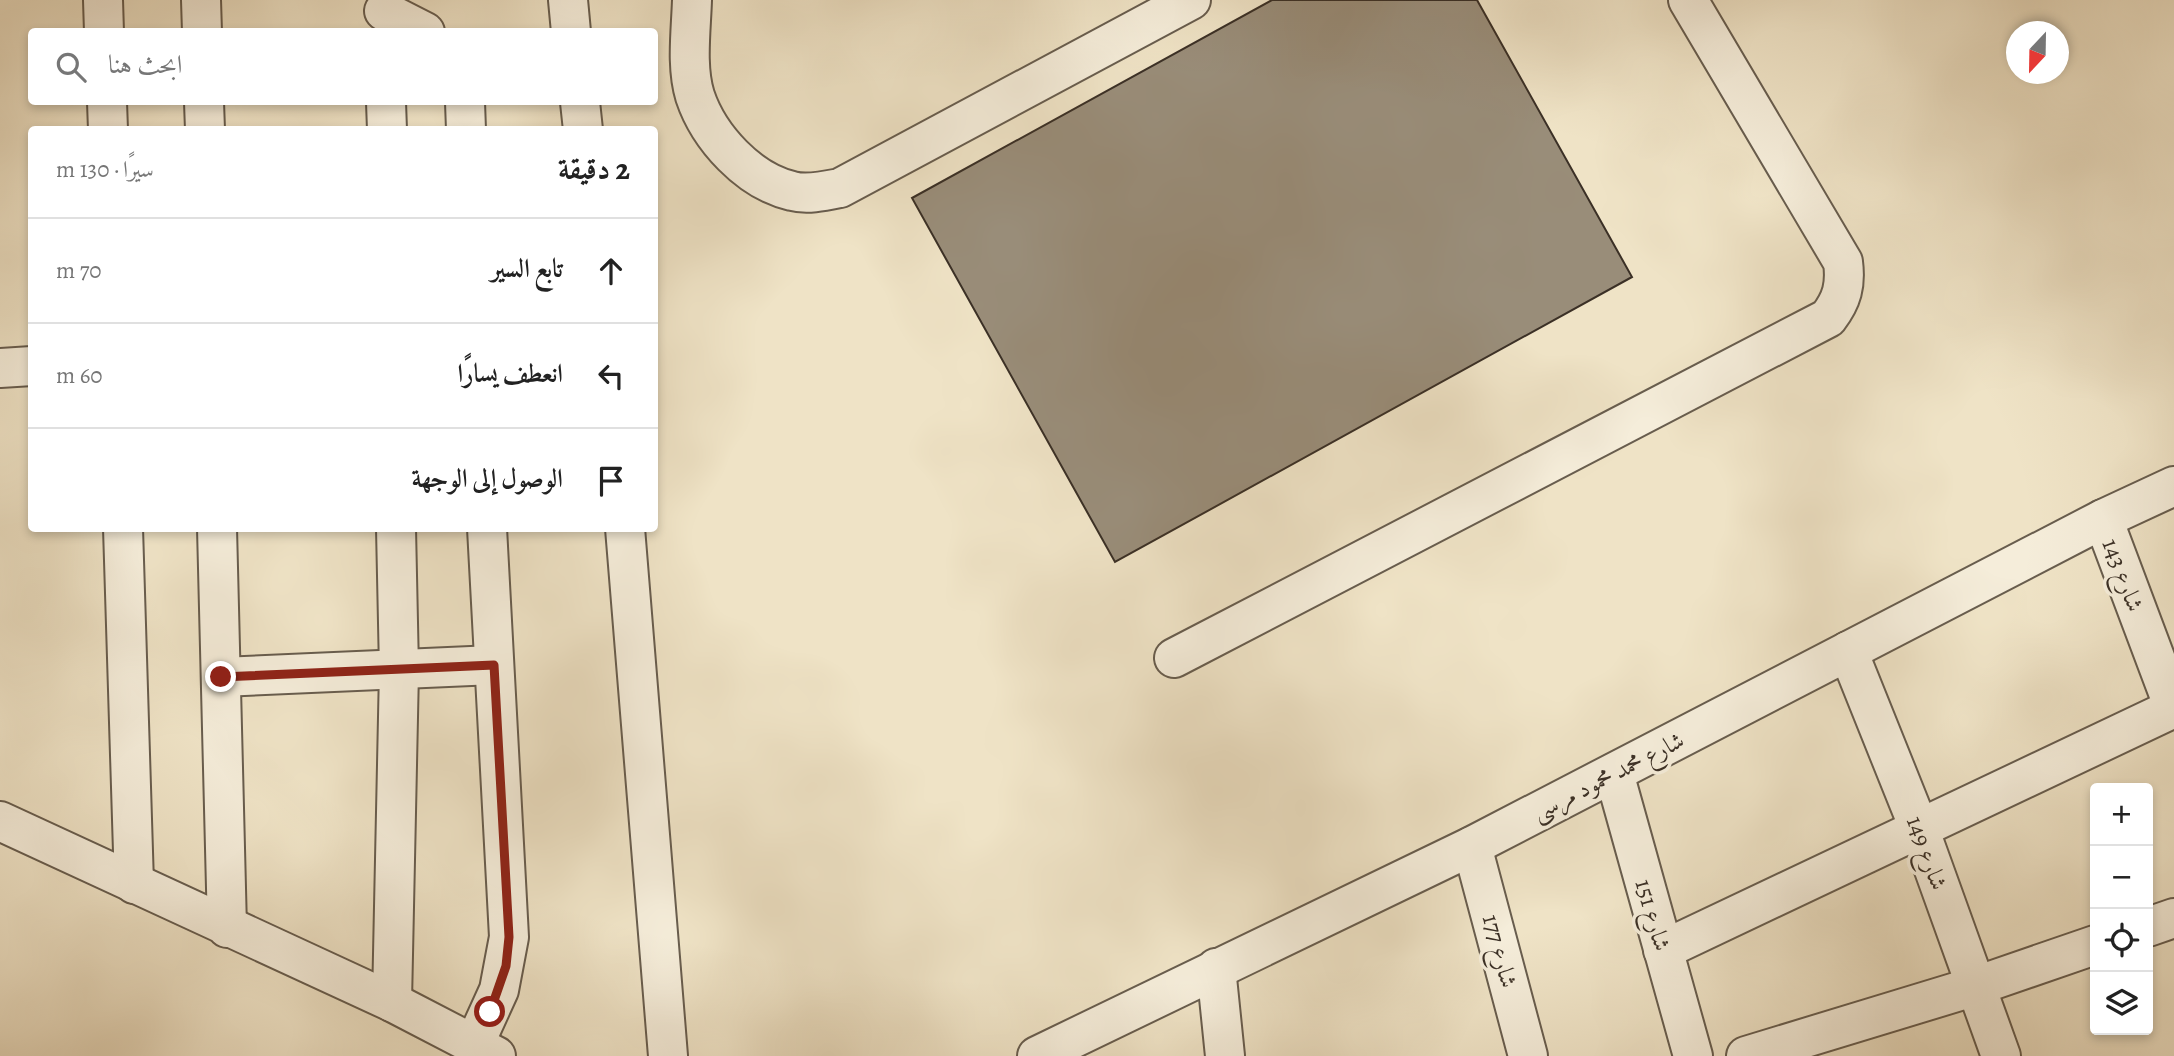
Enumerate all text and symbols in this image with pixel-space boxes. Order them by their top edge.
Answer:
north arrow [2006,21,2069,84]
search box [28,28,658,105]
text: ابحث هنا [108,47,183,82]
icon: search [52,48,90,86]
text: 2 دقيقة [558,149,630,189]
text: سيرًا · 130 m [56,154,154,185]
text: تابع السير [491,251,563,286]
icon: ahead [592,252,630,290]
text: 70 m [56,255,102,286]
text: انعطف يسارًا [457,356,563,391]
icon: left [592,357,630,395]
text: 60 m [56,360,103,391]
text: الوصول إلى الوجهة [411,461,563,496]
icon: arrive [592,462,630,500]
street label: شارع 143 [2091,534,2151,617]
route end [205,661,236,692]
street label: شارع محمد محمود مرسى [1526,724,1691,832]
map controls [2090,783,2153,1035]
button: + [2090,783,2153,846]
street label: شارع 149 [1895,812,1955,896]
button: − [2090,846,2153,909]
street label: شارع 151 [1624,875,1678,956]
button: locate [2090,909,2153,972]
street label: شارع 177 [1471,911,1525,992]
button: layers [2090,972,2153,1035]
route start [474,996,505,1027]

